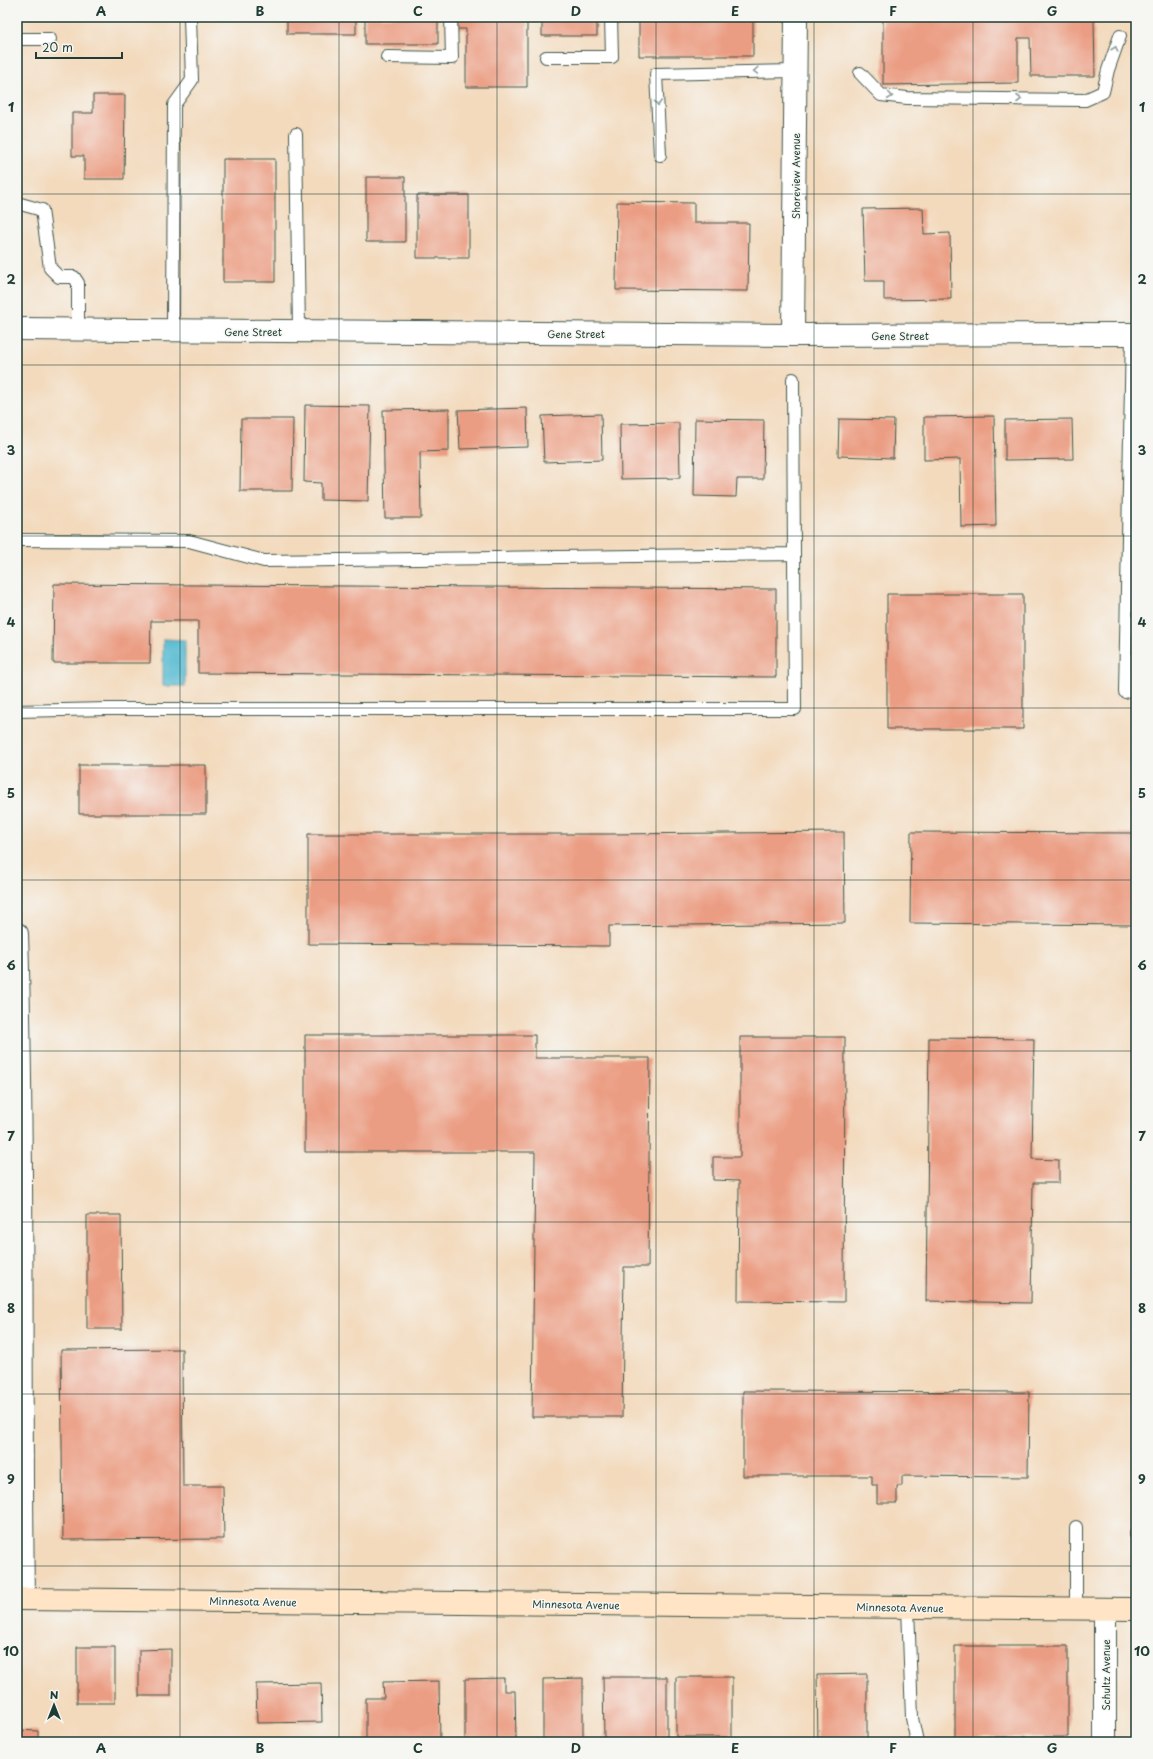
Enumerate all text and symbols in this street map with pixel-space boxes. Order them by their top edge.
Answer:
text: A [96,1,106,20]
text: B [256,1,265,20]
text: C [413,1,423,20]
text: D [571,1,581,20]
text: E [731,1,739,20]
text: F [889,1,897,20]
text: G [1047,1,1057,20]
scale bar [36,34,122,60]
text: 20 m [42,38,73,56]
one-way arrow [1111,46,1119,53]
one-way arrow [753,67,759,76]
one-way arrow [887,91,893,100]
one-way arrow [1016,95,1022,103]
text: 1 [8,97,14,116]
text: 1 [1139,97,1145,116]
one-way arrow [653,100,662,106]
street label: Shoreview Avenue [788,132,803,219]
text: 2 [6,269,16,288]
text: 2 [1137,269,1147,288]
street label: Gene Street [224,324,282,339]
street label: Gene Street [547,326,605,341]
street label: Gene Street [871,328,929,343]
text: 3 [7,440,16,459]
text: 3 [1138,440,1147,459]
text: 4 [7,612,16,631]
text: 4 [1138,612,1147,631]
text: 5 [7,783,15,802]
text: 5 [1138,783,1146,802]
text: 6 [6,955,16,974]
text: 6 [1137,955,1147,974]
text: 7 [7,1126,15,1145]
text: 7 [1138,1126,1146,1145]
text: 8 [7,1298,15,1317]
text: 8 [1138,1298,1146,1317]
text: 9 [7,1469,15,1488]
text: 9 [1138,1469,1146,1488]
street label: Minnesota Avenue [209,1593,297,1609]
street label: Minnesota Avenue [532,1596,620,1612]
street label: Minnesota Avenue [856,1599,944,1615]
street label: Schultz Avenue [1098,1639,1113,1711]
text: 10 [3,1641,19,1660]
text: 10 [1134,1641,1150,1660]
north arrow [34,1685,74,1725]
text: N [50,1686,59,1703]
text: A [96,1738,106,1757]
text: B [256,1738,265,1757]
text: C [413,1738,423,1757]
text: D [571,1738,581,1757]
text: E [731,1738,739,1757]
text: F [889,1738,897,1757]
text: G [1047,1738,1057,1757]

